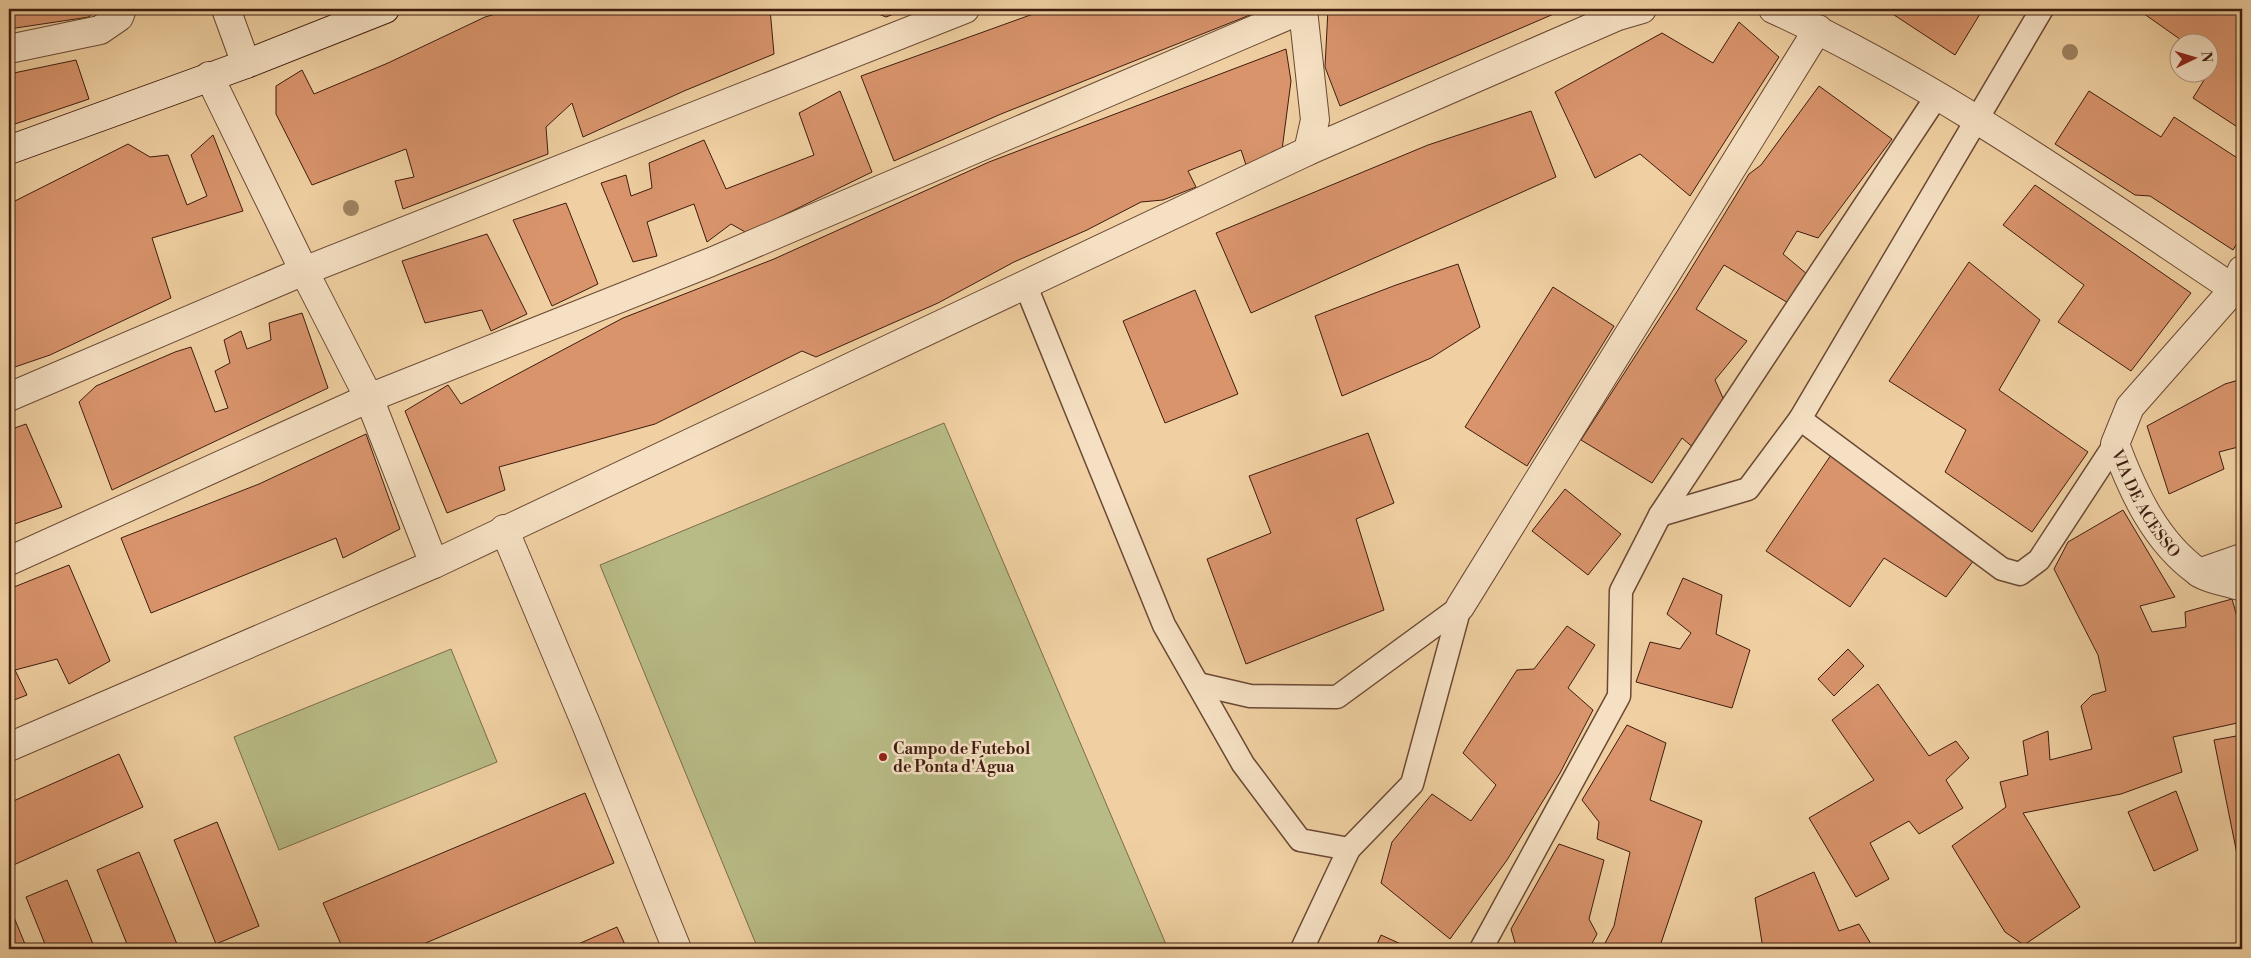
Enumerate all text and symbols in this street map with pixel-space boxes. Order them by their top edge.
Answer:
north arrow [2168,32,2218,82]
text: N [2197,51,2215,63]
street label: VIA DE ACESSO [2107,446,2184,562]
place label: Campo de Futebol de Ponta d'Água [893,739,1031,777]
marker: Campo de Futebol de Ponta d'Água [877,751,889,763]

